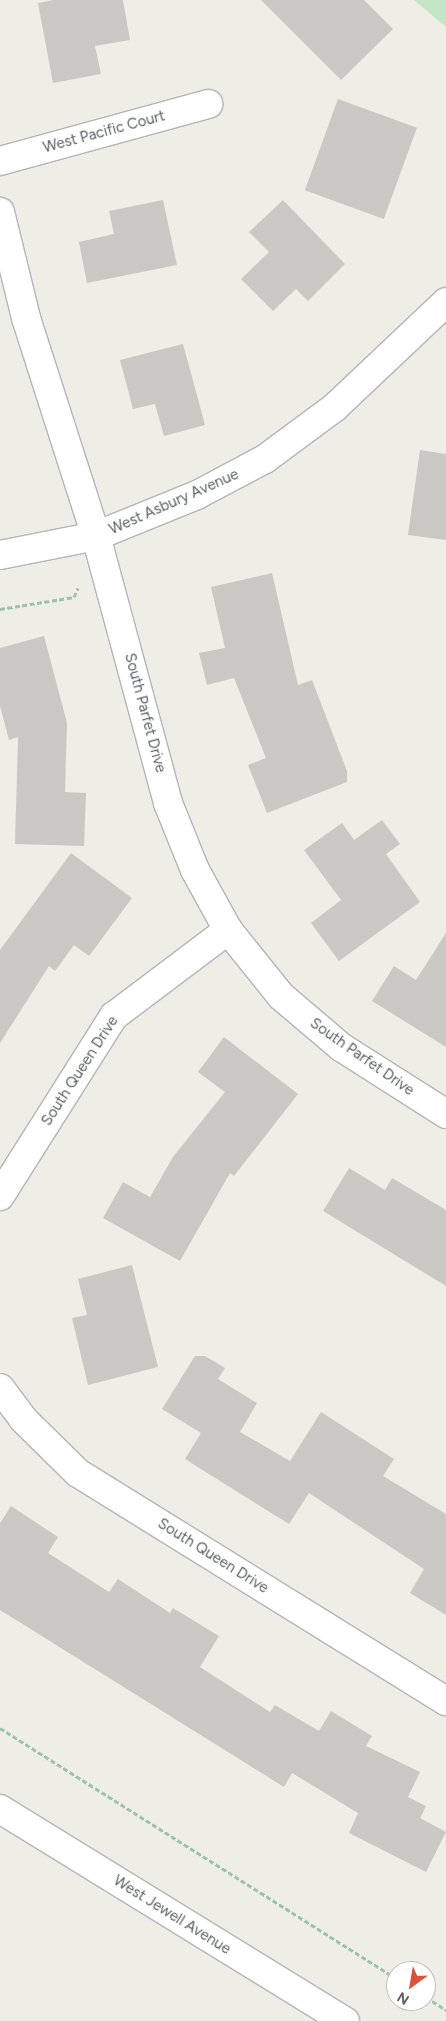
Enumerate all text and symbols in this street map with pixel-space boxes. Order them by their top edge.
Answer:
street label: West Pacific Court [41,107,167,157]
street label: West Asbury Avenue [106,465,242,539]
street label: South Parfet Drive [120,651,170,775]
street label: South Queen Drive [38,1013,122,1129]
street label: South Parfet Drive [306,1014,418,1100]
street label: South Queen Drive [154,1515,272,1597]
street label: West Jewell Avenue [110,1872,234,1958]
north arrow [386,1961,436,2011]
text: N [394,1988,412,2008]

